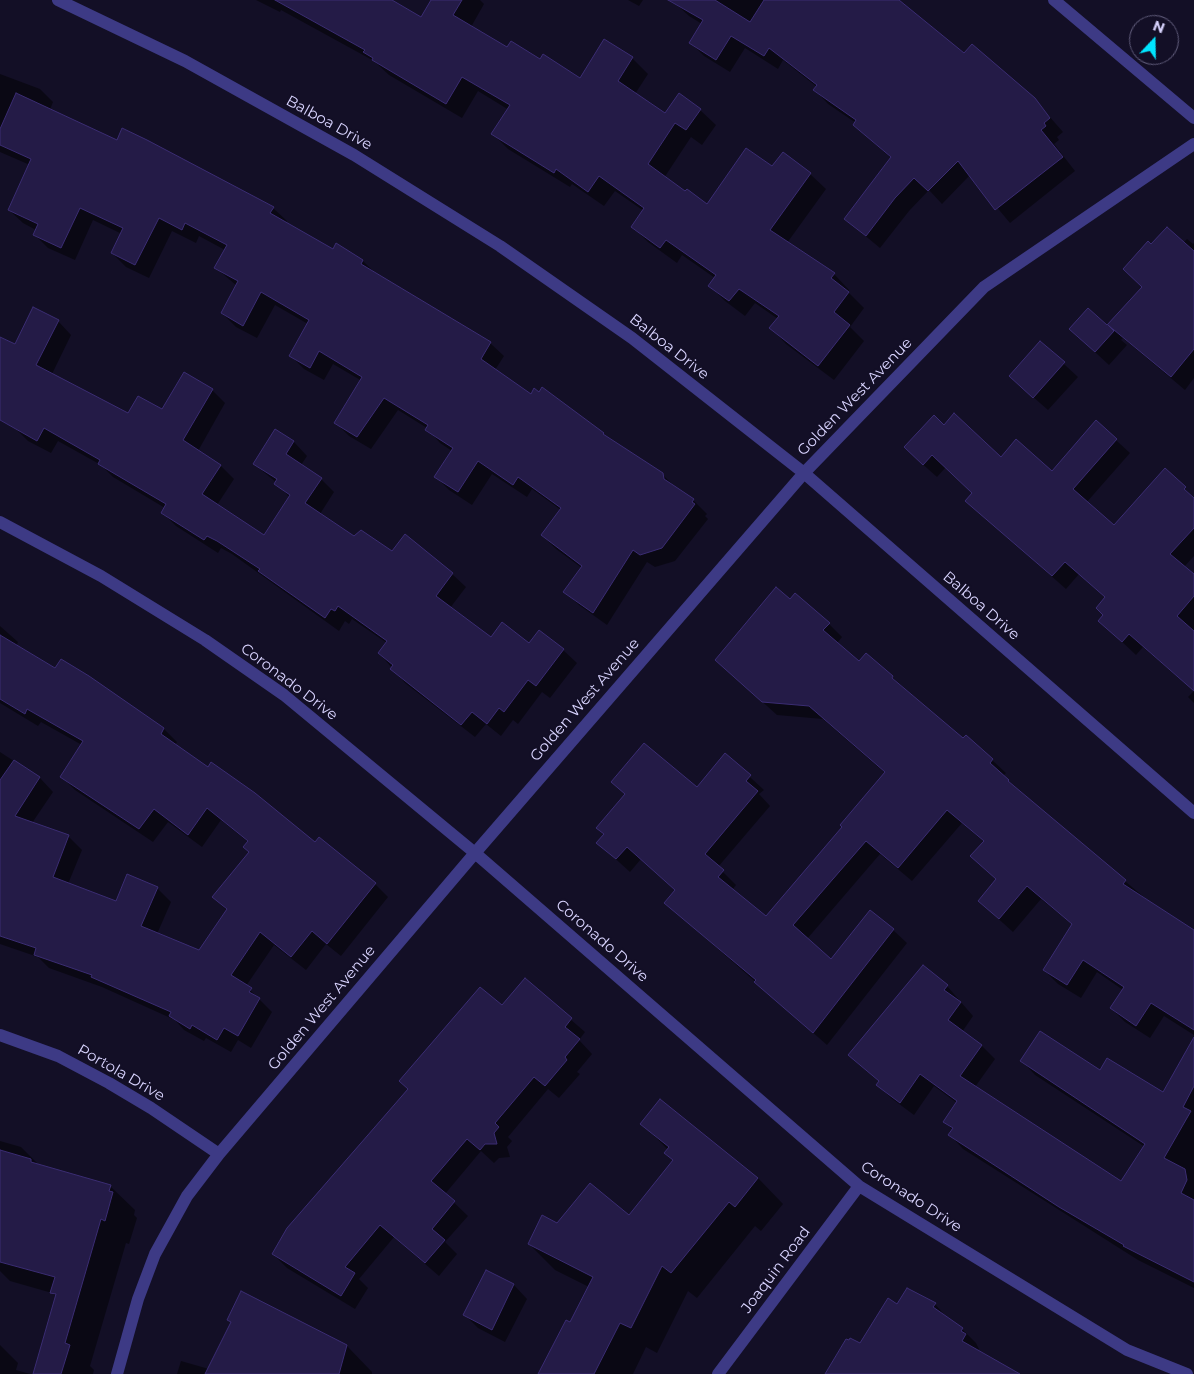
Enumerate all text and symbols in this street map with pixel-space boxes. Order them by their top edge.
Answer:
north arrow [1129,15,1179,65]
text: N [1151,17,1168,37]
street label: Balboa Drive [283,92,375,154]
street label: Balboa Drive [626,310,712,384]
street label: Golden West Avenue [794,334,916,460]
street label: Balboa Drive [939,568,1023,644]
street label: Golden West Avenue [527,635,643,765]
street label: Coronado Drive [237,640,341,724]
street label: Coronado Drive [552,896,652,986]
street label: Golden West Avenue [265,942,379,1074]
street label: Portola Drive [74,1041,168,1105]
street label: Coronado Drive [857,1158,965,1236]
street label: Joaquin Road [738,1223,814,1317]

